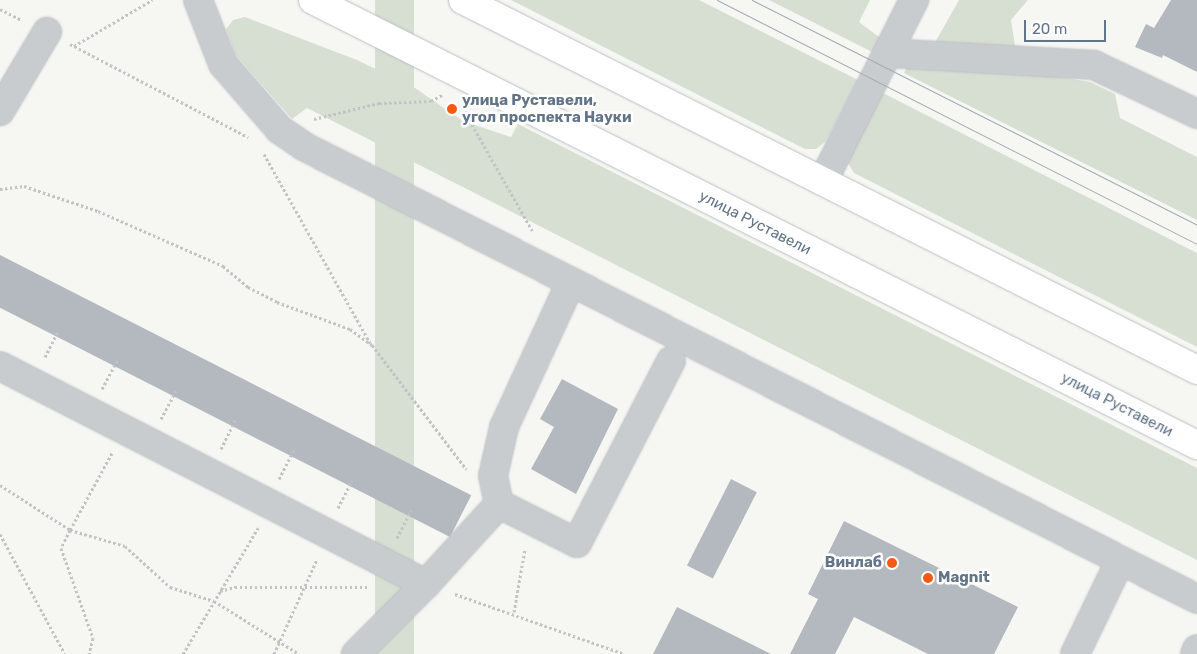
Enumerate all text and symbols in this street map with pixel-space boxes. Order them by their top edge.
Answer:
scale bar [1027,10,1110,42]
text: 20 m [1032,20,1067,38]
place label: улица Руставели, угол проспекта Науки [462,91,632,126]
marker: улица Руставели, угол проспекта Науки [446,103,458,115]
street label: улица Руставели [696,187,814,259]
street label: улица Руставели [1058,369,1176,441]
place label: Винлаб [825,554,882,572]
marker: Винлаб [886,557,898,569]
place label: Magnit [938,569,990,587]
marker: Magnit [922,572,934,584]

